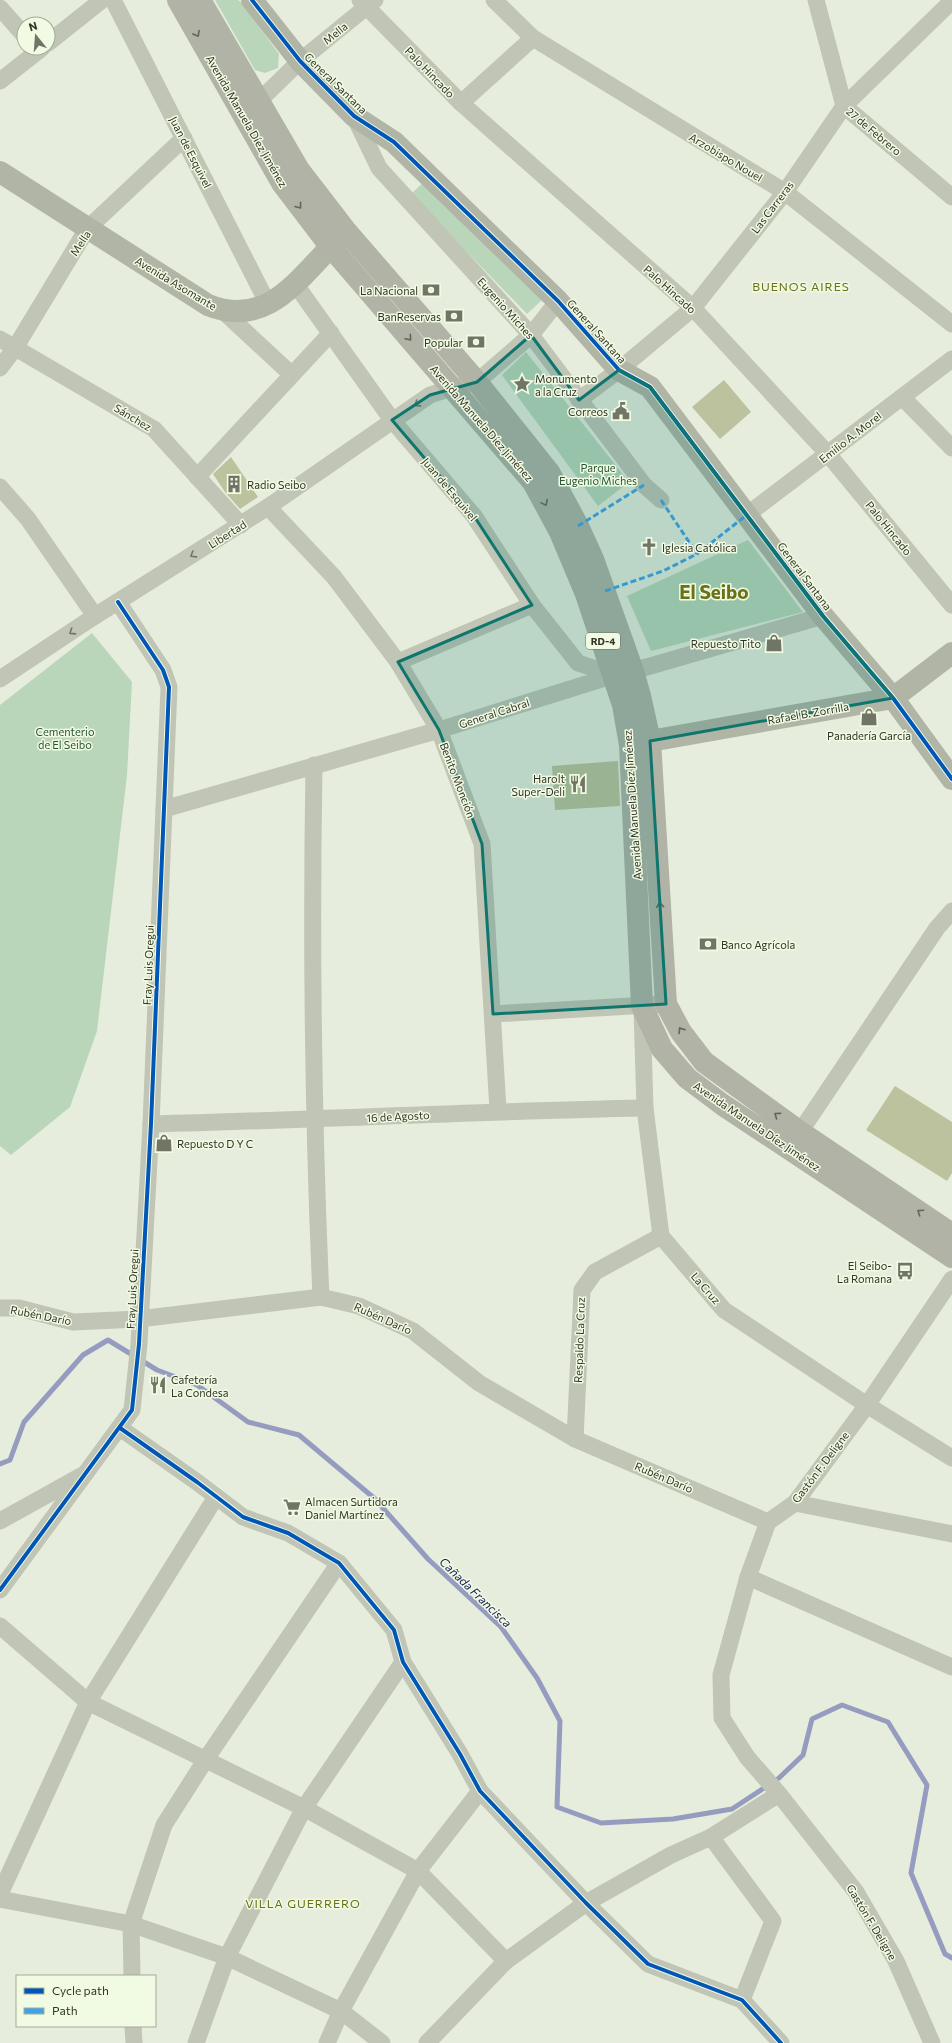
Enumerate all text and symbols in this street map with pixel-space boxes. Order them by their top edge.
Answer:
north arrow [16,16,56,56]
text: N [27,19,39,33]
street label: Mella [320,19,350,47]
one-way arrow [192,30,200,37]
street label: Palo Hincado [403,44,458,100]
street label: General Santana [302,50,370,116]
street label: Avenida Manuela Díez Jiménez [203,53,290,190]
street label: 27 de Febrero [844,104,904,158]
street label: Juan de Esquivel [166,114,215,190]
street label: Arzobispo Nouel [687,130,765,184]
street label: Las Carreras [748,178,796,236]
one-way arrow [295,201,302,208]
street label: Mella [67,228,93,258]
street label: Avenida Asomante [133,254,219,313]
street label: Palo Hincado [641,262,699,316]
street label: Eugenio Miches [475,275,537,341]
district label: BUENOS AIRES [752,279,850,293]
bank icon: La Nacional [421,280,441,300]
place label: La Nacional [360,284,418,297]
street label: General Santana [565,296,629,366]
bank icon: BanReservas [444,306,464,326]
place label: BanReservas [378,310,441,323]
bank icon: Popular [466,332,486,352]
one-way arrow [405,333,412,340]
place label: Popular [424,336,464,349]
street label: Avenida Manuela Díez Jiménez [427,362,537,485]
place label: Monumento a la Cruz [535,372,598,398]
place icon: Monumento a la Cruz [512,374,532,394]
one-way arrow [414,399,421,407]
street label: Sánchez [112,401,155,434]
public building icon: Correos [611,401,631,421]
place label: Correos [568,405,608,418]
street label: Emilio A. Morel [816,409,884,465]
street label: Juan de Esquivel [419,455,480,524]
park label: Parque Eugenio Miches [559,461,637,487]
building icon: Radio Seibo [224,474,244,494]
place label: Radio Seibo [247,478,307,491]
street label: Palo Hincado [863,498,915,558]
one-way arrow [540,499,547,506]
street label: Libertad [206,517,248,551]
church icon: Iglesia Católica [639,537,659,557]
street label: General Santana [775,539,835,613]
place label: Iglesia Católica [662,541,736,554]
one-way arrow [191,550,198,557]
district label: El Seibo [679,580,749,603]
one-way arrow [69,627,76,634]
road number: RD-4 [586,633,620,649]
shop icon: Repuesto Tito [764,633,784,653]
place label: Repuesto Tito [691,637,761,650]
street label: General Cabral [457,695,531,731]
street label: Rafael B. Zorrilla [766,699,850,727]
shop icon: Panadería García [859,707,879,727]
park label: Cementerio de El Seibo [35,725,95,751]
street label: Avenida Manuela Díez Jiménez [620,729,645,880]
place label: Panadería García [827,729,911,742]
street label: Benito Monción [438,740,478,820]
place label: Harolt Super-Deli [512,772,565,798]
restaurant icon: Harolt Super-Deli [568,774,588,794]
one-way arrow [655,902,664,908]
street label: Fray Luis Oregui [140,925,156,1005]
bank icon: Banco Agrícola [698,934,718,954]
place label: Banco Agrícola [721,938,795,951]
one-way arrow [678,1027,686,1034]
street label: Avenida Manuela Díez Jiménez [691,1079,823,1174]
street label: 16 de Agosto [366,1108,430,1124]
one-way arrow [775,1113,782,1120]
shop icon: Repuesto D Y C [154,1133,174,1153]
place label: Repuesto D Y C [177,1137,253,1150]
one-way arrow [917,1210,924,1217]
street label: Fray Luis Oregui [123,1248,141,1329]
place label: El Seibo- La Romana [837,1259,892,1285]
bus stop icon: El Seibo- La Romana [895,1261,915,1281]
street label: La Cruz [689,1270,724,1307]
street label: Respaldo La Cruz [571,1296,587,1383]
street label: Rubén Darío [352,1299,414,1337]
street label: Rubén Darío [9,1303,73,1327]
place label: Cafetería La Condesa [171,1373,228,1399]
restaurant icon: Cafetería La Condesa [148,1375,168,1395]
street label: Gastón F. Deligne [789,1429,851,1505]
street label: Rubén Darío [633,1459,695,1495]
place label: Almacen Surtidora Daniel Martínez [305,1495,398,1521]
supermarket icon: Almacen Surtidora Daniel Martínez [282,1497,302,1517]
water label: Cañada Francisca [437,1554,515,1630]
street label: Gastón F. Deligne [844,1882,900,1962]
district label: VILLA GUERRERO [245,1896,361,1910]
legend [16,1975,156,2027]
text: Cycle path [52,1983,109,1997]
text: Path [52,2003,78,2017]

